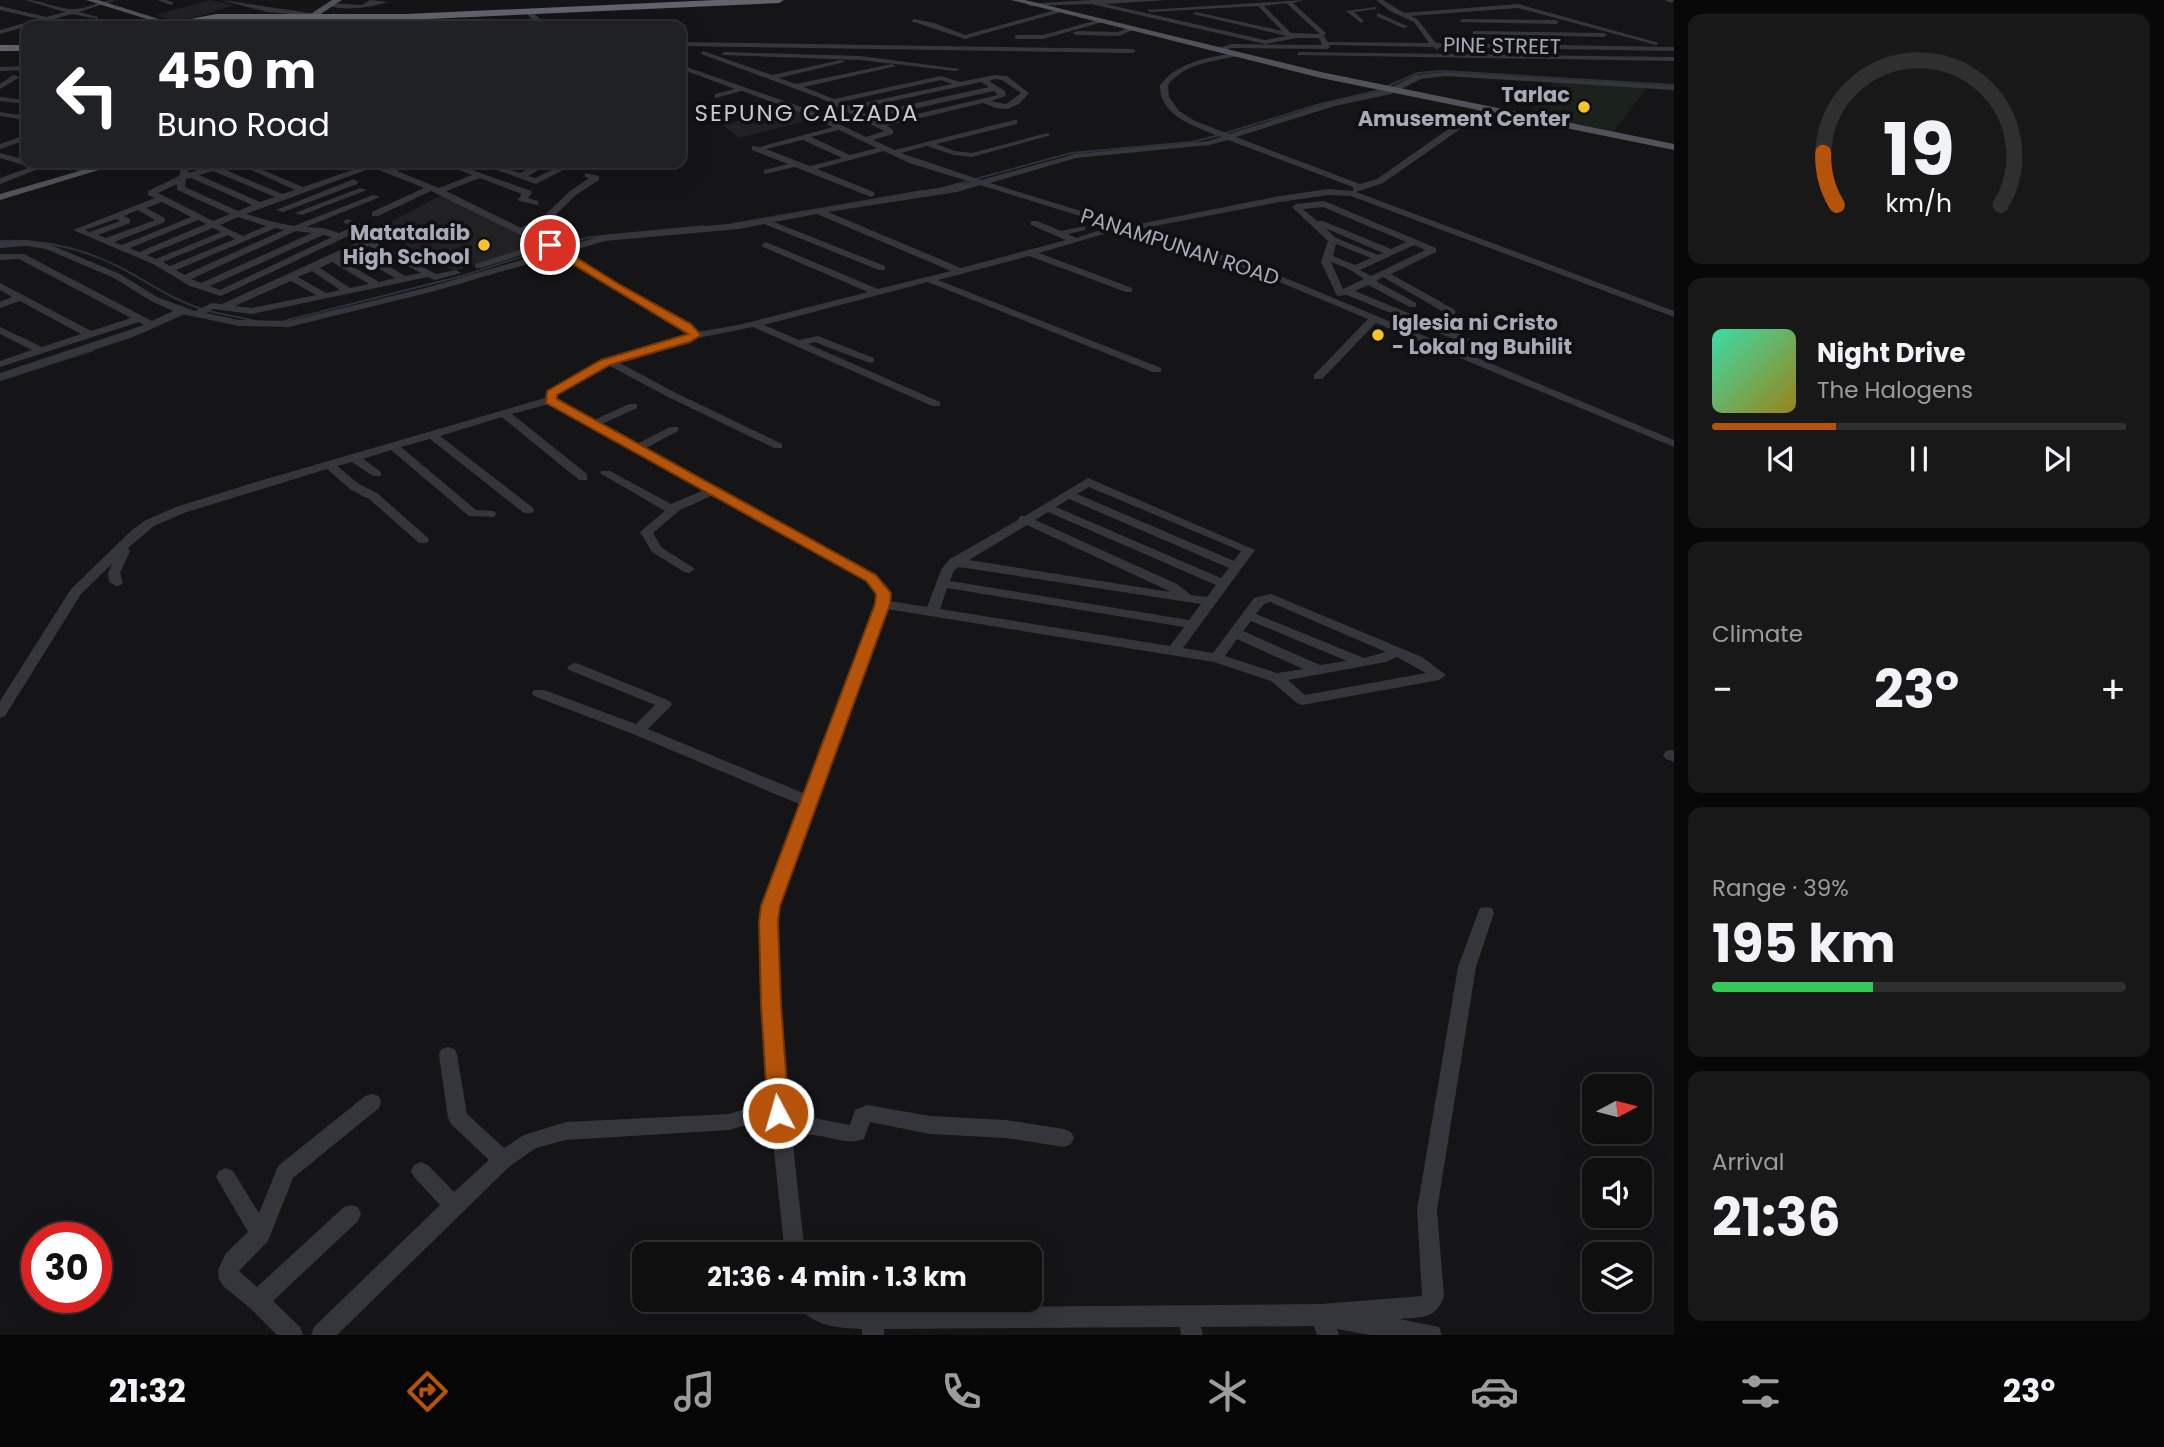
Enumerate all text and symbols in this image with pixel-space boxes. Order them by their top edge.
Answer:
street label: PINE STREET [1443,30,1561,61]
text: 450 m [157,37,316,105]
icon: left [42,49,133,140]
place label: Tarlac Amusement Center [1358,80,1570,133]
district label: SEPUNG CALZADA [694,97,920,129]
marker: Tarlac Amusement Center [1576,99,1592,115]
text: 19 [1883,99,1955,200]
text: Buno Road [157,102,330,147]
text: km/h [1886,186,1952,221]
street label: PANAMPUNAN ROAD [1077,201,1283,292]
pin [520,215,580,275]
place label: Matatalaib High School [343,218,470,271]
icon: arrive [531,226,569,264]
marker: Matatalaib High School [476,237,492,253]
place label: Iglesia ni Cristo - Lokal ng Buhilit [1392,308,1572,361]
marker: Iglesia ni Cristo - Lokal ng Buhilit [1370,327,1386,343]
text: Night Drive [1817,335,1965,371]
text: The Halogens [1817,374,1973,406]
icon: previous [1762,440,1800,478]
icon: pause [1900,440,1938,478]
icon: next [2038,440,2076,478]
text: Climate [1712,618,1803,650]
text: 23° [1874,653,1959,726]
text: − [1712,663,1733,716]
text: + [2100,663,2126,716]
text: Range · 39% [1712,872,1849,904]
text: 195 km [1712,907,1896,980]
north arrow [1582,1074,1652,1144]
map controls [1582,1074,1652,1312]
position arrow [741,1076,815,1150]
text: Arrival [1712,1146,1784,1178]
button: sound [1582,1158,1652,1228]
text: 21:36 [1712,1181,1841,1254]
speed limit sign: 30 [21,1222,112,1313]
button: layers [1582,1242,1652,1312]
text: 21:36 · 4 min · 1.3 km [707,1259,967,1295]
icon: directions [403,1367,452,1416]
icon: music [670,1367,719,1416]
icon: phone [937,1367,986,1416]
icon: climate [1203,1367,1252,1416]
icon: car [1470,1367,1519,1416]
icon: filters [1736,1367,1785,1416]
text: 21:32 [109,1368,186,1413]
text: 23° [2003,1368,2055,1413]

